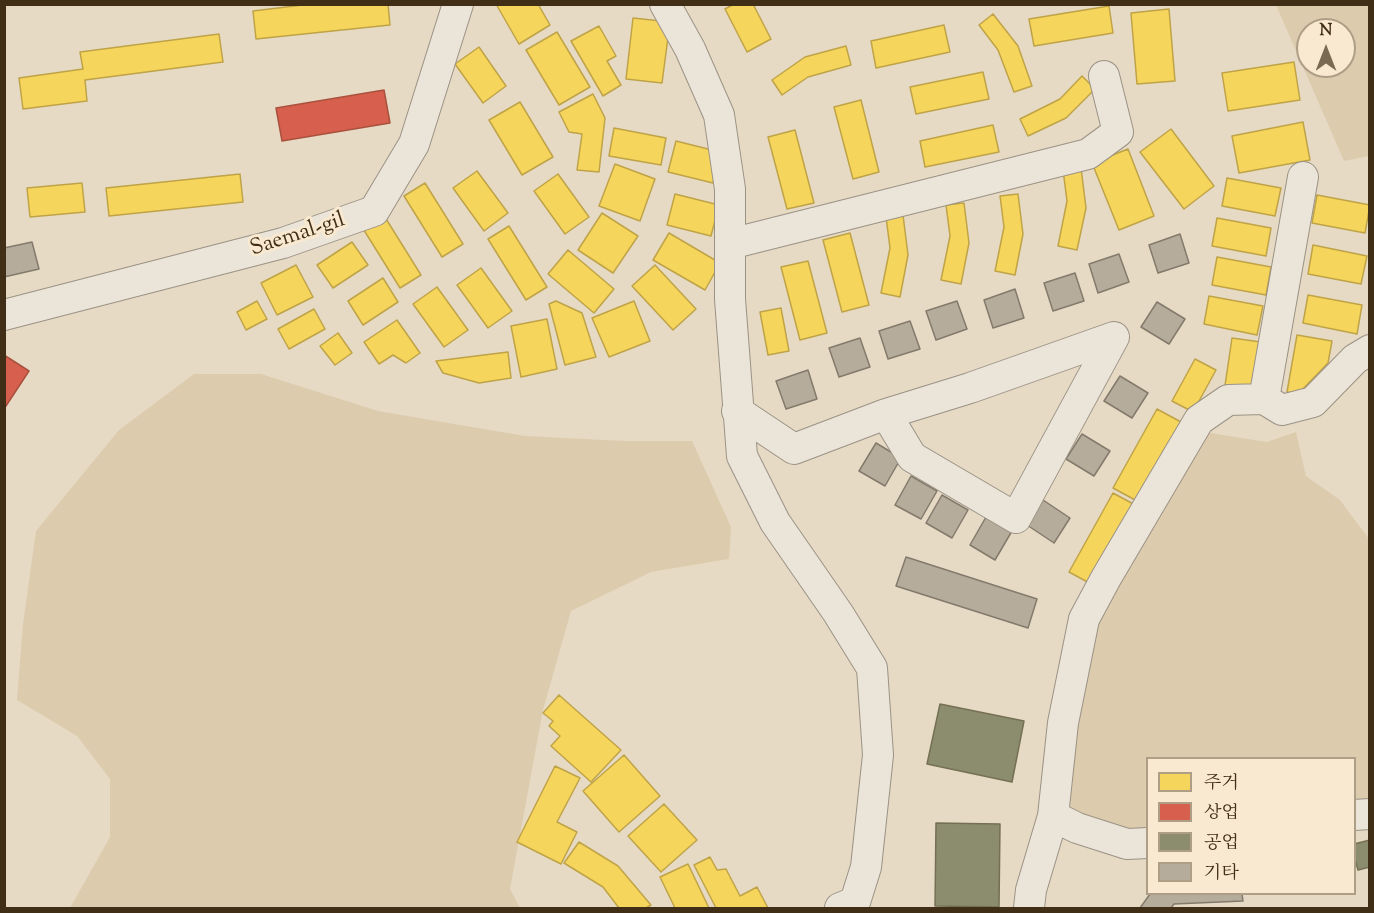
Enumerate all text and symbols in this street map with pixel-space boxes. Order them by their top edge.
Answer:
north arrow [1296,18,1356,78]
text: N [1320,20,1332,43]
street label: Saemal-gil [247,208,349,264]
legend [1146,757,1356,895]
text: 주거 [1204,771,1239,797]
text: 상업 [1204,801,1239,827]
text: 공업 [1204,831,1239,857]
text: 기타 [1204,861,1239,887]

